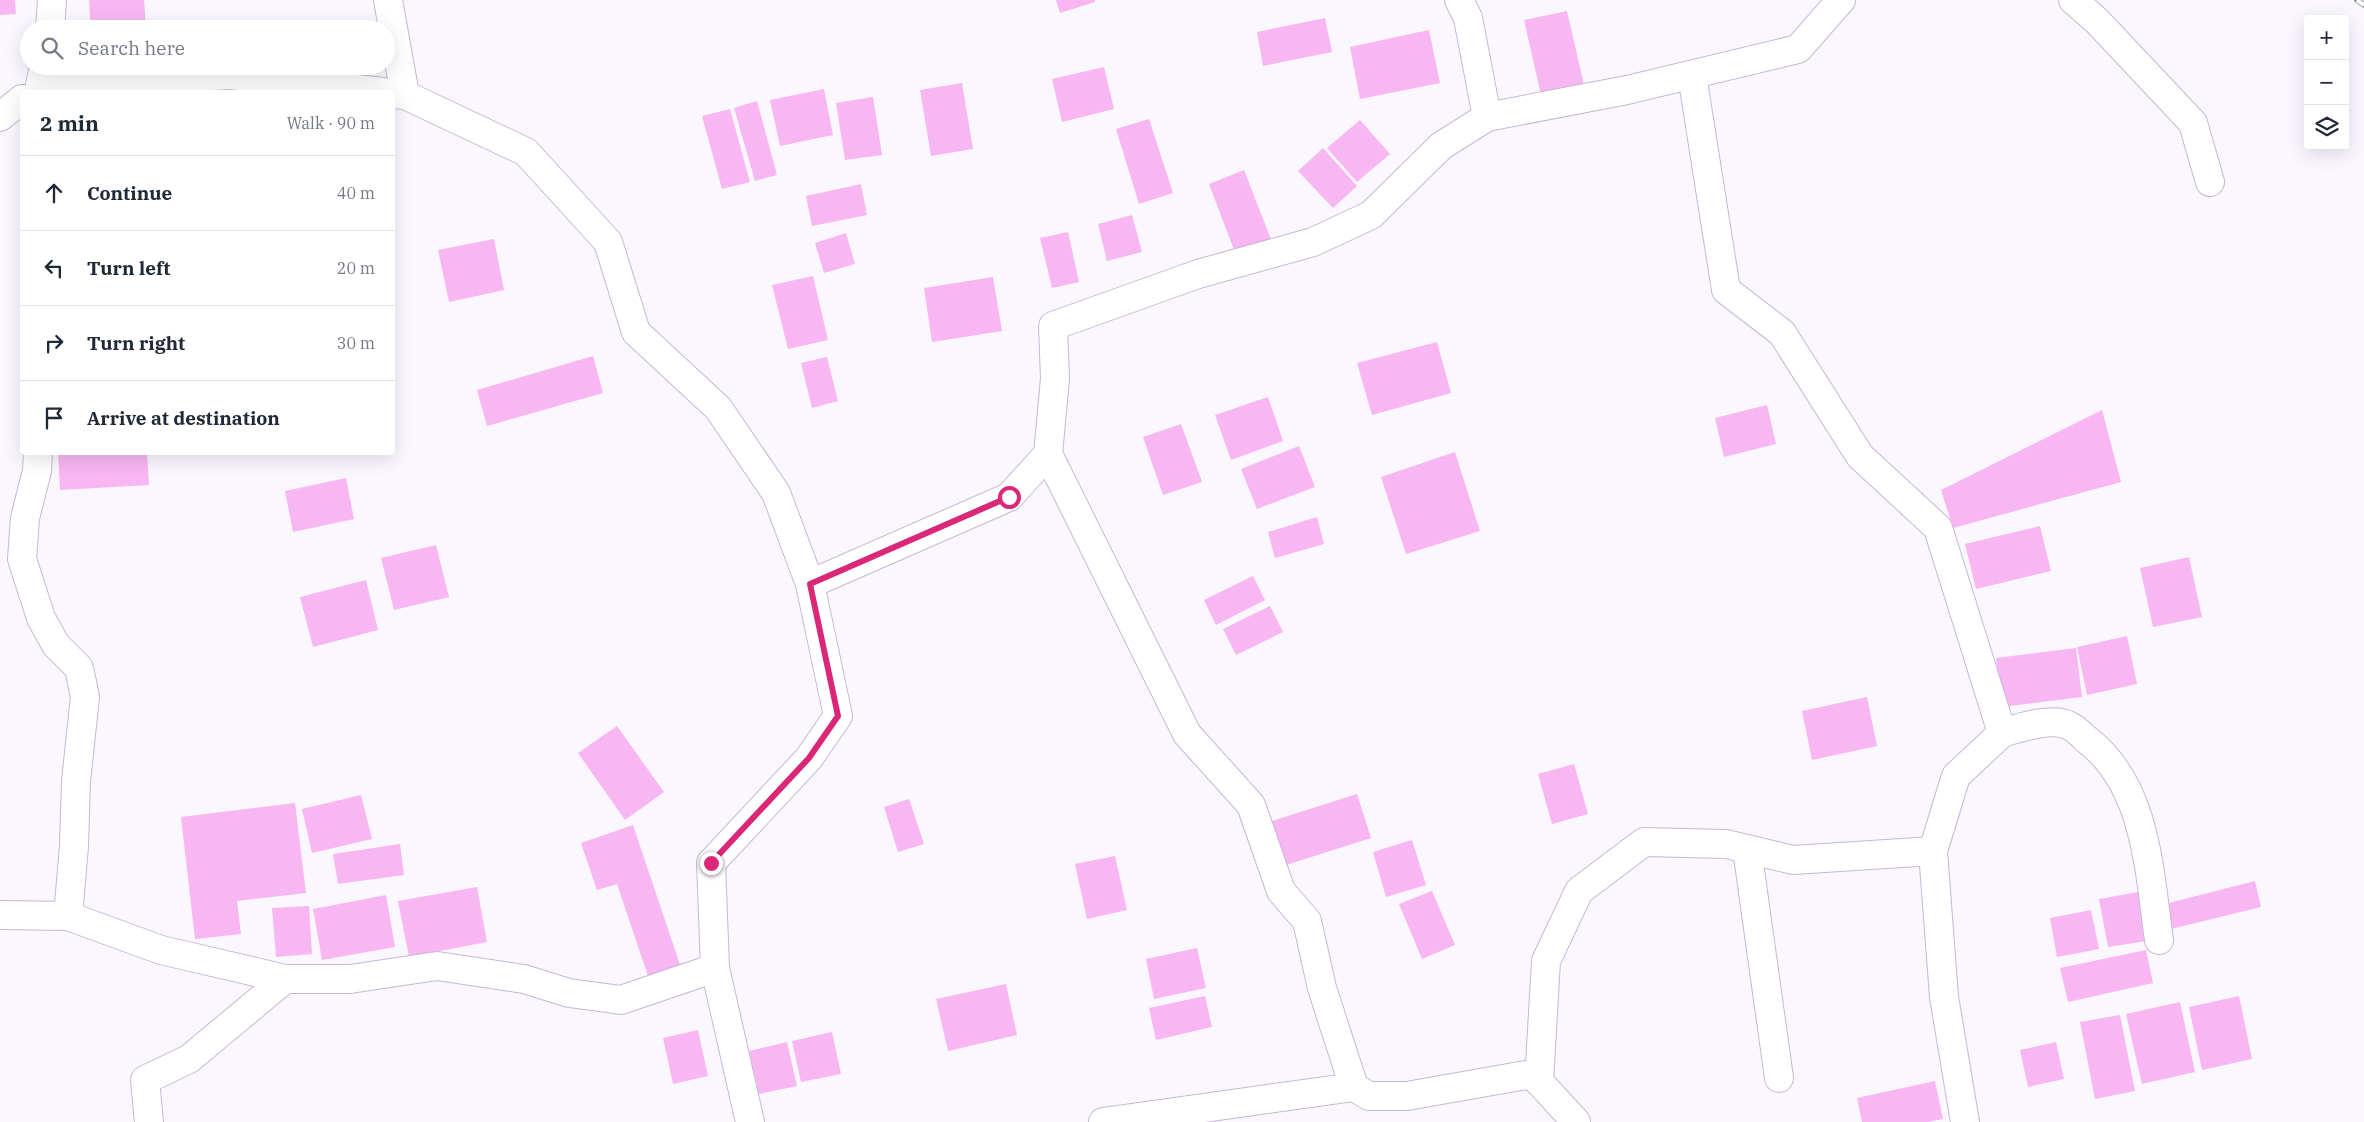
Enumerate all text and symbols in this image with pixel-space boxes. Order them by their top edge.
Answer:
map controls [2304,15,2349,150]
button: + [2304,15,2349,60]
search box [20,20,395,75]
icon: search [38,34,66,62]
text: Search here [78,36,185,60]
button: − [2304,60,2349,105]
button: layers [2304,105,2349,150]
text: 2 min [40,109,99,137]
text: Walk · 90 m [287,113,375,133]
icon: ahead [40,179,68,207]
text: Continue [87,181,172,205]
text: 40 m [337,183,375,203]
icon: left [40,254,68,282]
text: Turn left [87,256,170,280]
text: 20 m [337,258,375,278]
icon: right [40,329,68,357]
text: Turn right [87,331,185,355]
text: 30 m [337,333,375,353]
icon: arrive [40,404,68,432]
text: Arrive at destination [87,406,280,430]
route start [998,486,1021,509]
route end [700,852,723,875]

